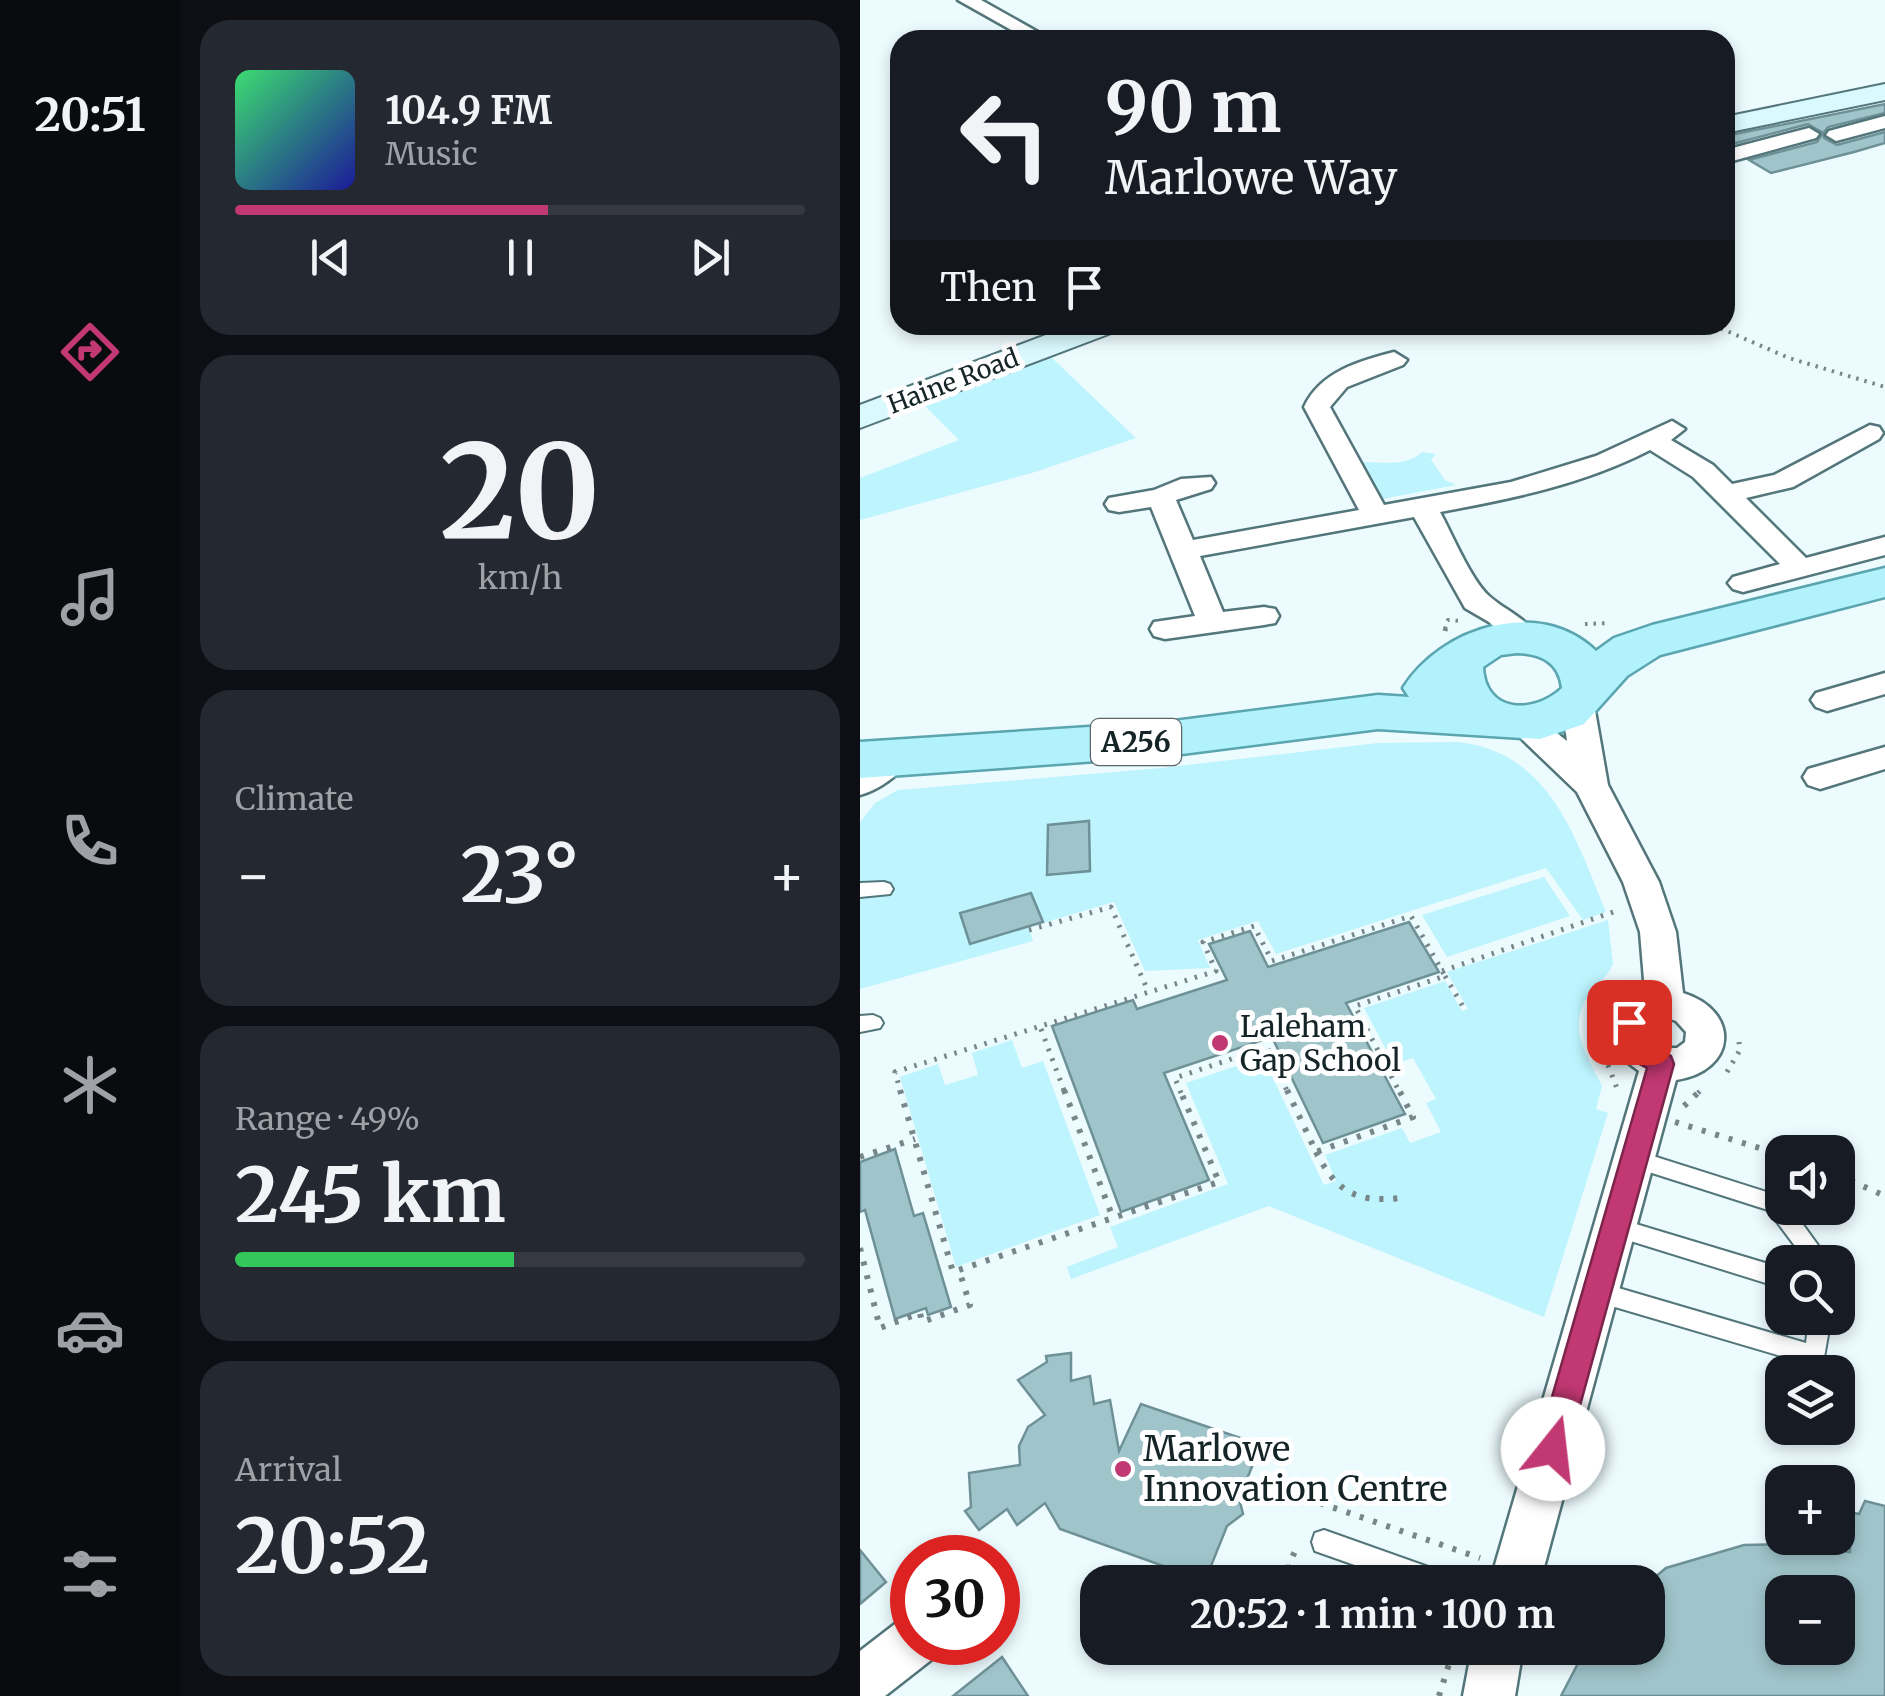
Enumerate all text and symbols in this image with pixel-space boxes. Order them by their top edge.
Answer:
text: 90 m [1105,63,1282,151]
icon: left [940,70,1070,200]
text: 20:51 [34,87,146,143]
text: 104.9 FM [385,87,552,134]
text: Music [385,134,478,174]
text: Marlowe Way [1105,150,1397,206]
icon: previous [303,230,358,285]
icon: pause [493,230,548,285]
icon: next [683,230,738,285]
icon: arrive [1057,260,1112,315]
text: Then [940,264,1037,311]
icon: directions [55,317,125,387]
street label: Haine Road [883,341,1023,421]
text: 20 [440,411,600,574]
text: km/h [478,558,562,598]
icon: music [55,562,125,632]
road number: A256 [1091,719,1181,765]
text: Climate [235,779,353,819]
icon: phone [55,806,125,876]
text: 23° [461,828,579,922]
text: − [235,841,272,910]
text: + [768,841,805,910]
pin [1587,980,1672,1065]
icon: arrive [1602,995,1657,1050]
place label: Laleham Gap School [1240,1007,1401,1079]
marker: Laleham Gap School [1209,1032,1231,1054]
icon: climate [55,1050,125,1120]
text: Range · 49% [235,1099,420,1139]
map controls [1765,1135,1855,1665]
button: sound [1765,1135,1855,1225]
text: 245 km [235,1148,506,1242]
button: search [1765,1245,1855,1335]
icon: car [55,1295,125,1365]
button: layers [1765,1355,1855,1445]
position arrow [1501,1397,1605,1501]
place label: Marlowe Innovation Centre [1143,1427,1448,1511]
text: Arrival [235,1450,342,1490]
marker: Marlowe Innovation Centre [1112,1458,1134,1480]
button: + [1765,1465,1855,1555]
text: 20:52 [235,1499,430,1593]
speed limit sign: 30 [890,1535,1020,1665]
icon: filters [55,1539,125,1609]
button: − [1765,1575,1855,1665]
text: 20:52 · 1 min · 100 m [1190,1591,1555,1638]

